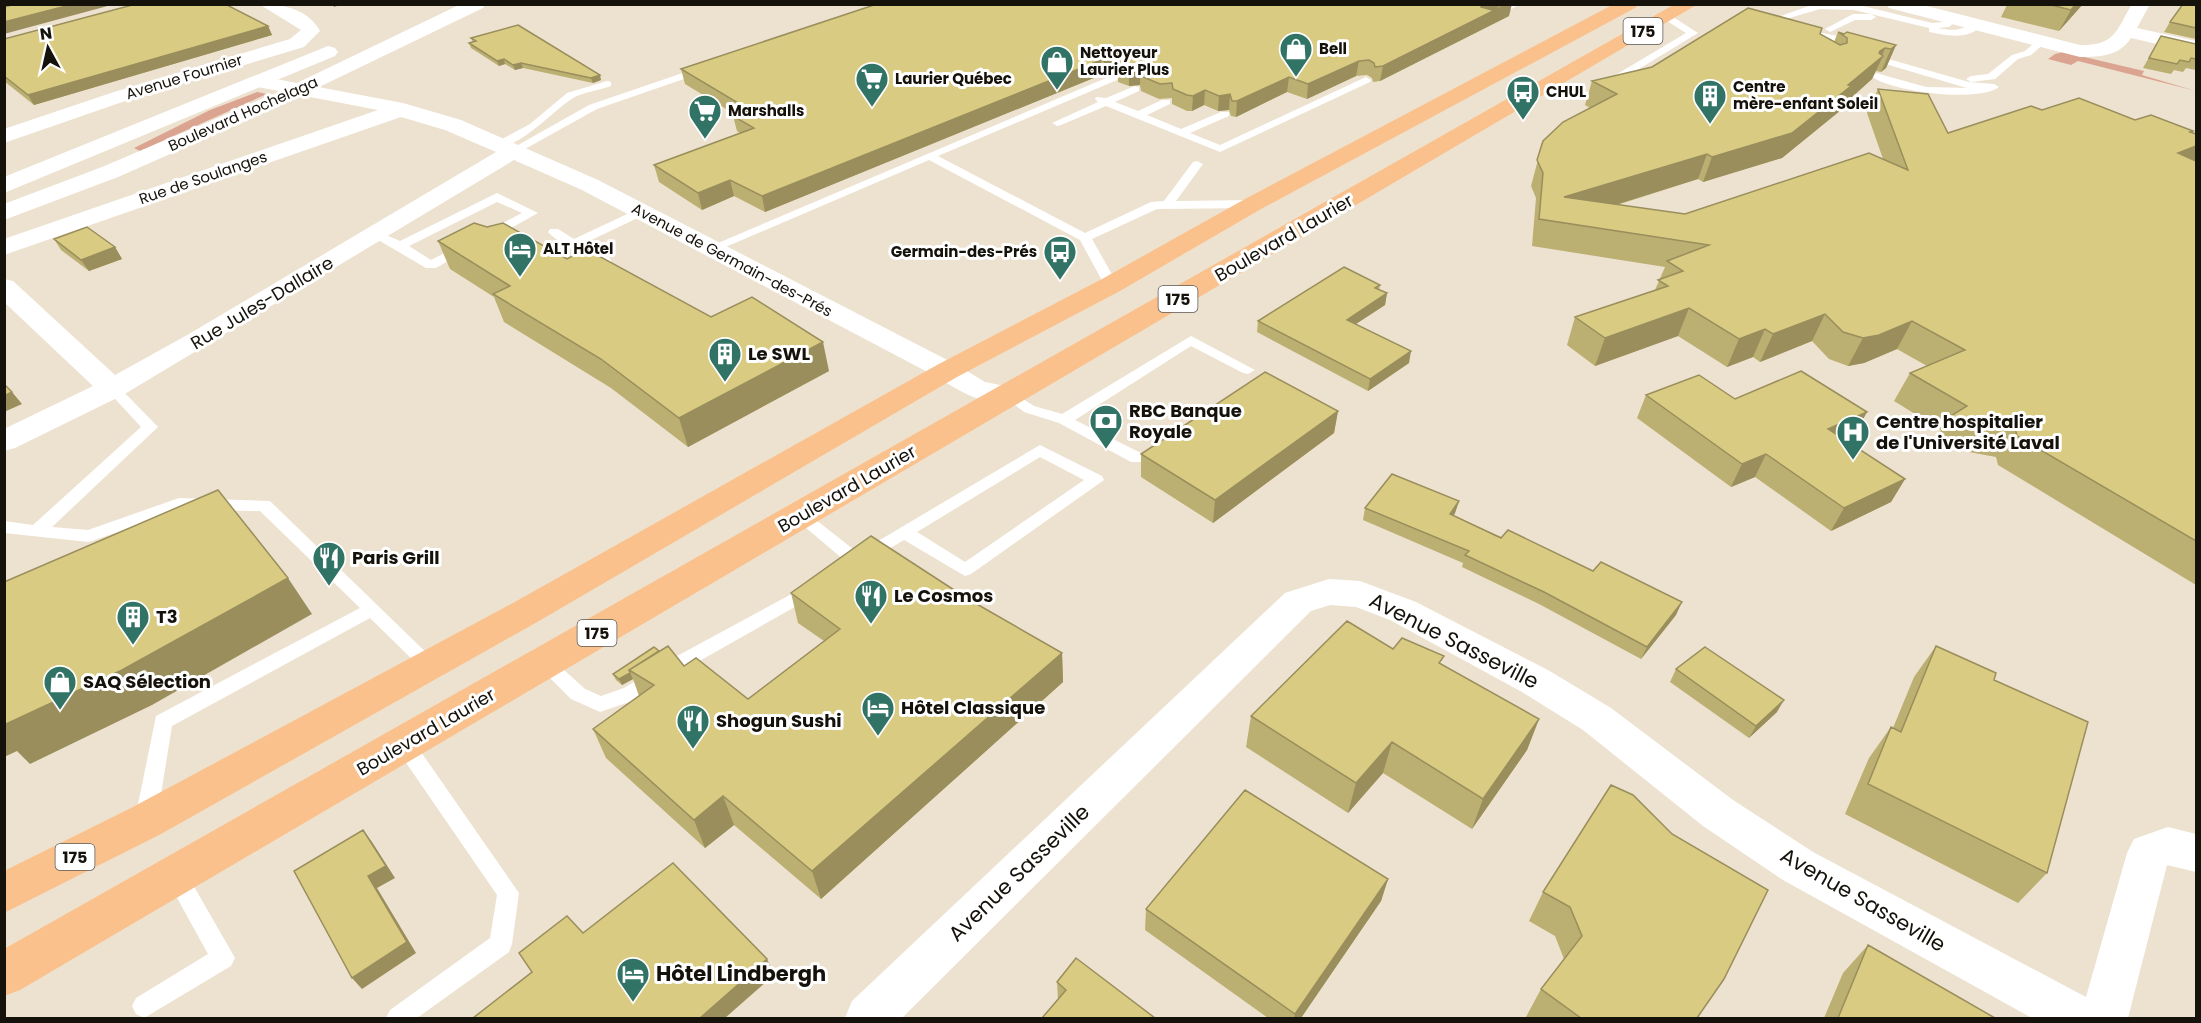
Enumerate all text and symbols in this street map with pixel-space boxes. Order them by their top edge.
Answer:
north arrow [18,18,78,78]
road number: 175 [1624,18,1662,44]
text: N [38,21,54,46]
shop icon: Bell [1278,31,1314,78]
place label: Bell [1319,38,1347,59]
place label: Nettoyeur Laurier Plus [1080,42,1169,80]
shop icon: Nettoyeur Laurier Plus [1039,44,1075,91]
street label: Avenue Fournier [123,49,245,104]
supermarket icon: Laurier Québec [854,61,890,108]
place label: Laurier Québec [895,68,1012,89]
street label: Boulevard Hochelaga [165,71,321,156]
bus stop icon: CHUL [1505,74,1541,121]
place label: Centre mère-enfant Soleil [1733,76,1878,114]
building icon: Centre mère-enfant Soleil [1692,78,1728,125]
place label: CHUL [1546,81,1586,102]
supermarket icon: Marshalls [687,93,723,140]
place label: Marshalls [728,100,804,121]
street label: Rue de Soulanges [136,146,270,209]
street label: Boulevard Laurier [1210,188,1358,287]
street label: Avenue de Germain-des-Prés [628,198,836,322]
hotel icon: ALT Hôtel [502,231,538,278]
bus stop icon: Germain-des-Prés [1042,234,1078,281]
place label: ALT Hôtel [543,238,614,259]
place label: Germain-des-Prés [891,241,1037,262]
street label: Rue Jules-Dallaire [186,250,338,355]
road number: 175 [1158,286,1198,312]
building icon: Le SWL [707,336,743,383]
place label: Le SWL [748,341,810,366]
place label: RBC Banque Royale [1129,398,1242,444]
bank icon: RBC Banque Royale [1088,403,1124,450]
place label: Centre hospitalier de l'Université Laval [1876,409,2060,455]
hospital icon: Centre hospitalier de l'Université Laval [1835,414,1871,461]
street label: Boulevard Laurier [773,439,921,538]
restaurant icon: Paris Grill [311,540,347,587]
place label: Paris Grill [352,545,440,570]
restaurant icon: Le Cosmos [853,578,889,625]
place label: Le Cosmos [894,583,993,608]
street label: Avenue Sasseville [1365,585,1544,696]
building icon: T3 [115,599,151,646]
place label: T3 [156,604,178,629]
road number: 175 [578,620,616,646]
shop icon: SAQ Sélection [42,664,78,711]
place label: SAQ Sélection [83,669,211,694]
street label: Boulevard Laurier [352,682,500,781]
hotel icon: Hôtel Classique [860,690,896,737]
place label: Hôtel Classique [901,695,1045,720]
restaurant icon: Shogun Sushi [675,703,711,750]
place label: Shogun Sushi [716,708,842,733]
street label: Avenue Sasseville [942,798,1096,948]
street label: Avenue Sasseville [1775,840,1951,959]
road number: 175 [56,844,94,870]
hotel icon: Hôtel Lindbergh [615,956,651,1003]
place label: Hôtel Lindbergh [656,959,826,988]

